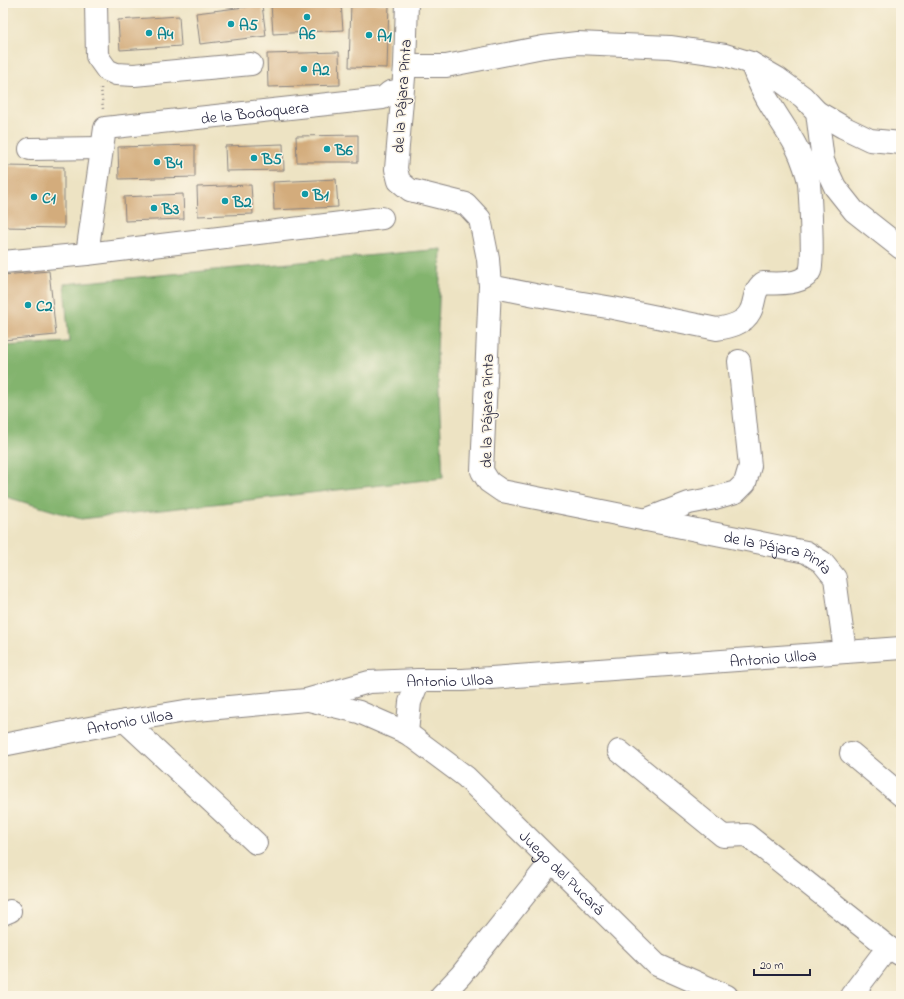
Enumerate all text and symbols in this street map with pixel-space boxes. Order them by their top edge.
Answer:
marker: A6 [302,12,312,22]
place label: A5 [239,14,259,38]
marker: A5 [226,19,236,29]
place label: A4 [157,23,174,47]
place label: A6 [299,23,316,47]
place label: A1 [377,25,393,49]
marker: A4 [144,28,154,38]
marker: A1 [364,30,374,40]
street label: de la Pájara Pinta [387,38,419,154]
place label: A2 [312,59,330,83]
marker: A2 [299,64,309,74]
street label: de la Bodoquera [200,96,310,132]
place label: B6 [334,139,354,163]
marker: B6 [322,144,332,154]
place label: B5 [261,148,283,172]
place label: B4 [164,152,183,176]
marker: B5 [249,153,259,163]
marker: B4 [152,157,162,167]
place label: B1 [312,184,330,208]
place label: C1 [42,187,57,211]
marker: B1 [300,189,310,199]
place label: B2 [232,191,252,215]
marker: C1 [29,192,39,202]
marker: B2 [220,196,230,206]
place label: B3 [161,198,180,222]
marker: B3 [149,203,159,213]
place label: C2 [36,295,53,319]
marker: C2 [23,300,33,310]
street label: de la Pájara Pinta [475,354,501,468]
street label: de la Pájara Pinta [721,526,837,580]
street label: Antonio Ulloa [729,644,817,674]
street label: Antonio Ulloa [406,668,494,694]
street label: Antonio Ulloa [85,703,175,742]
street label: Juego del Pucará [513,825,610,922]
scale bar [754,951,810,977]
text: 20 m [760,957,783,975]

